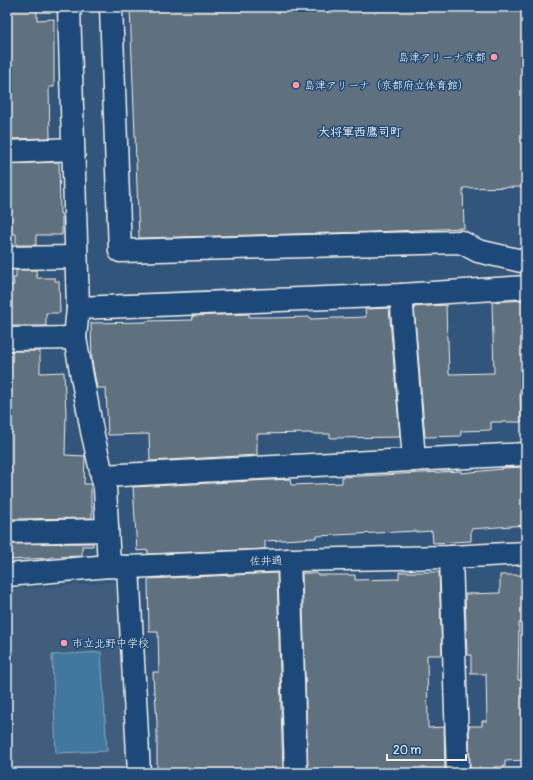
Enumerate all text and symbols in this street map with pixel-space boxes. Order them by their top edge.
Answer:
place label: 島津アリーナ京都 [398,51,486,64]
marker: 島津アリーナ京都 [489,52,499,62]
place label: 島津アリーナ（京都府立体育館） [304,79,469,92]
marker: 島津アリーナ（京都府立体育館） [291,80,301,90]
district label: 大将軍西鷹司町 [318,125,402,140]
street label: 佐井通 [249,554,283,568]
place label: 市立北野中学校 [72,637,149,650]
marker: 市立北野中学校 [59,638,69,648]
scale bar [387,736,466,762]
text: 20 m [393,743,422,758]

